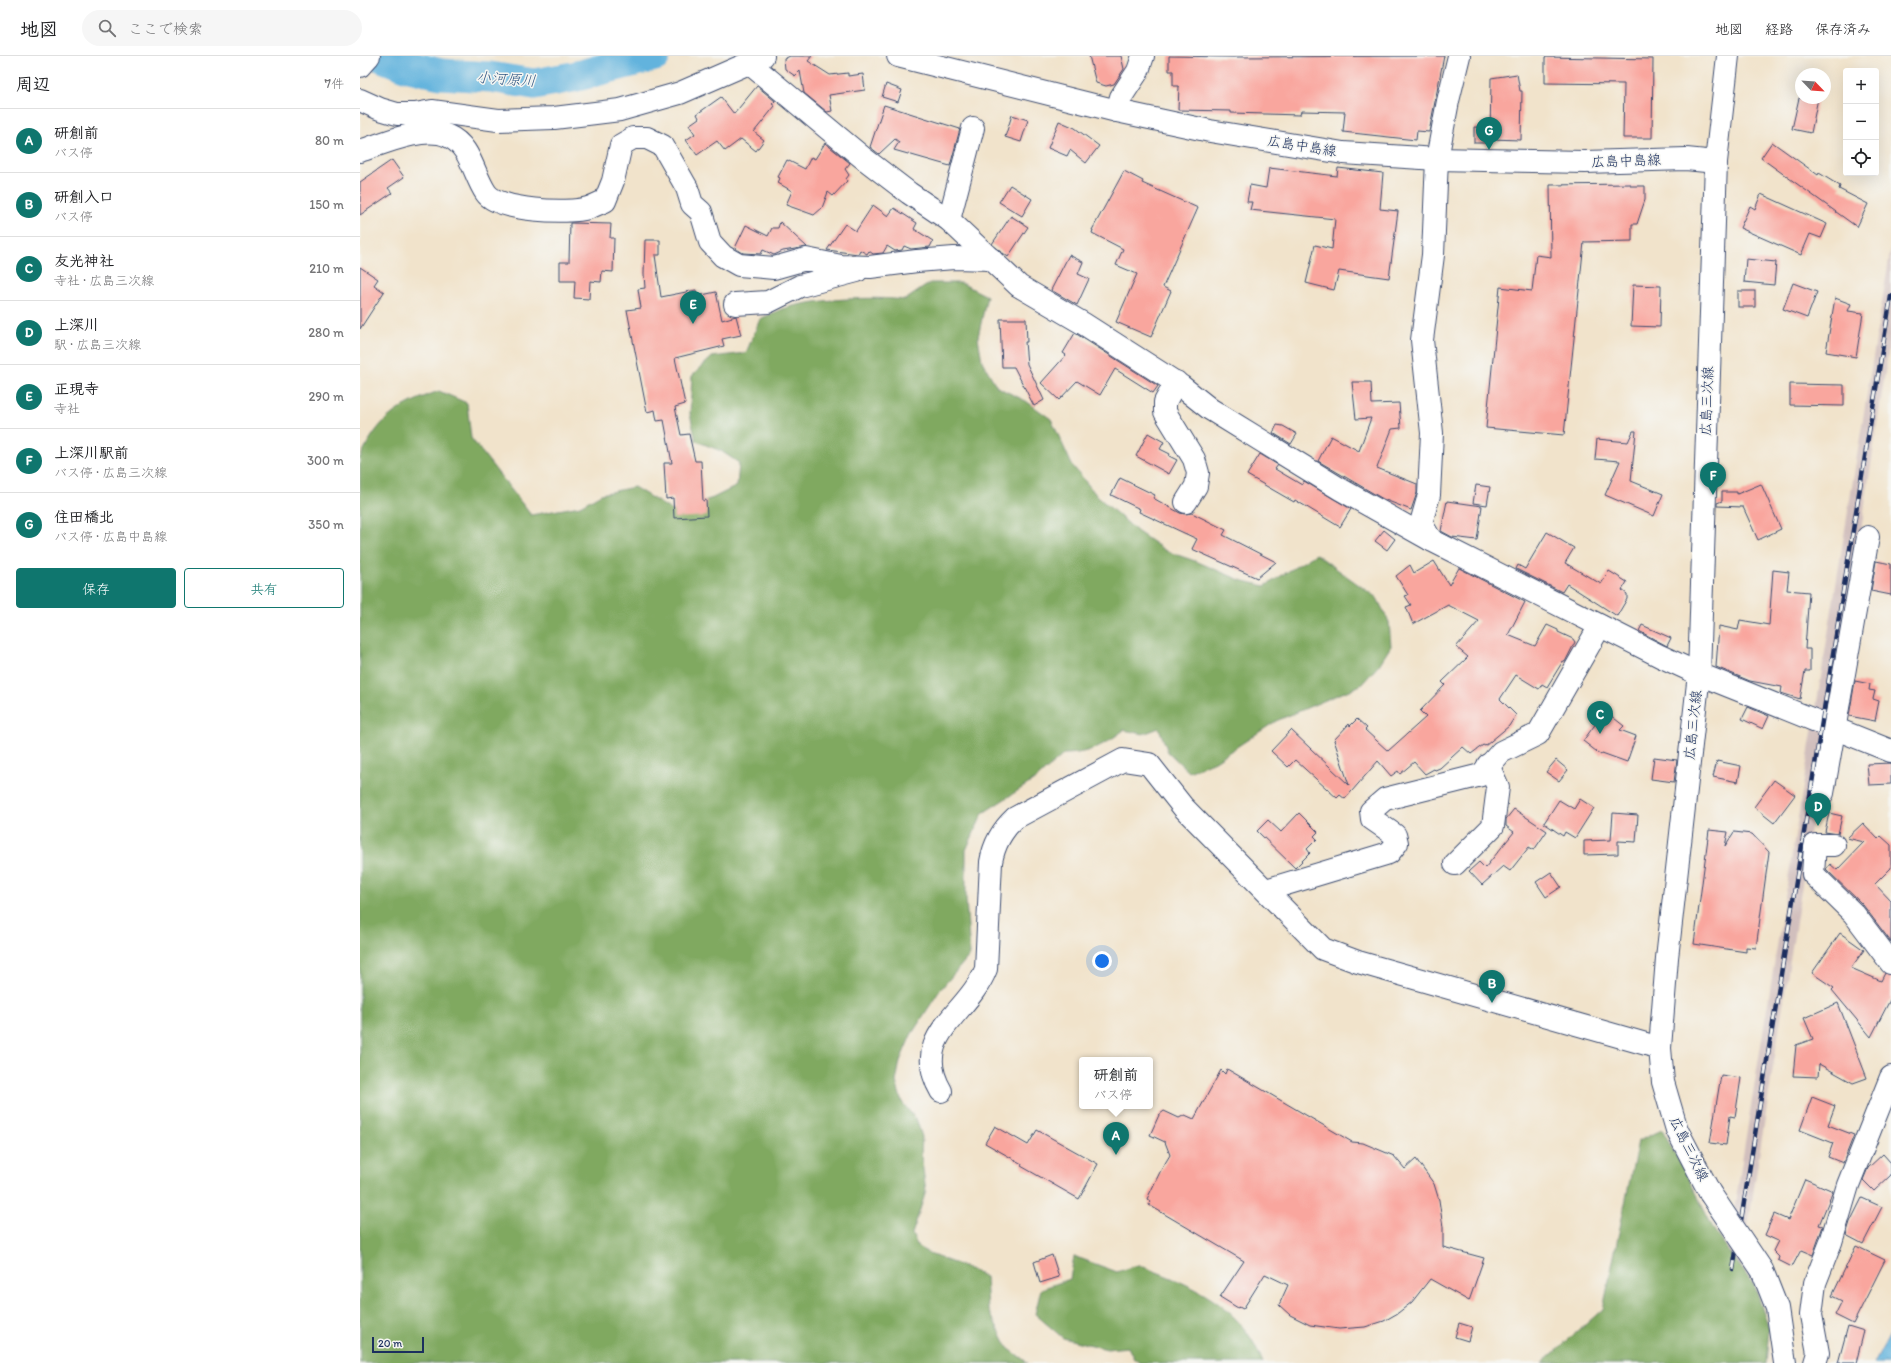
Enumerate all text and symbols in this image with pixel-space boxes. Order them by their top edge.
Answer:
search box [82,10,362,46]
icon: search [96,17,118,39]
text: 地図 [20,18,58,41]
text: ここで検索 [128,20,203,38]
text: 地図 [1715,21,1743,38]
text: 経路 [1765,21,1793,38]
text: 保存済み [1815,21,1871,38]
water label: 小河原川 [475,68,537,90]
north arrow [1795,68,1831,104]
map controls [1843,68,1879,176]
button: + [1843,68,1879,104]
text: 周辺 [16,74,50,94]
text: 7件 [325,76,344,91]
button: − [1843,104,1879,140]
pin: G [1476,117,1502,150]
text: 研創前 [54,124,99,142]
street label: 広島中島線 [1266,132,1338,160]
text: A [25,133,33,148]
text: 80 m [315,133,344,148]
button: locate [1843,140,1879,176]
text: バス停 [54,145,93,160]
street label: 広島中島線 [1591,151,1661,171]
text: 研創入口 [54,188,114,206]
text: B [25,197,33,212]
text: 150 m [309,197,344,212]
text: バス停 [54,209,93,224]
text: 友光神社 [54,252,114,270]
text: C [25,261,33,276]
text: 210 m [309,261,344,276]
text: 寺社 · 広島三次線 [54,273,154,288]
pin: E [680,291,706,324]
text: 上深川 [54,316,99,334]
text: D [25,325,33,340]
text: 280 m [308,325,344,340]
text: 駅 · 広島三次線 [54,337,141,352]
street label: 広島三次線 [1697,366,1717,436]
text: 正現寺 [54,380,99,398]
text: E [25,389,33,404]
text: 290 m [308,389,344,404]
text: 寺社 [54,401,80,416]
text: 上深川駅前 [54,444,129,462]
text: F [26,453,32,468]
text: 300 m [307,453,344,468]
pin: F [1700,462,1726,495]
text: バス停 · 広島三次線 [54,465,167,480]
text: 住田橋北 [54,508,114,526]
text: G [25,517,33,532]
text: 350 m [308,517,344,532]
text: バス停 · 広島中島線 [54,529,167,544]
button: 保存 [16,568,176,608]
button: 共有 [184,568,344,608]
street label: 広島三次線 [1681,689,1705,761]
pin: C [1587,701,1613,734]
pin: D [1805,793,1831,826]
your location [1092,951,1112,971]
pin: B [1479,970,1505,1003]
popup [1079,1057,1153,1109]
text: 研創前 [1093,1066,1139,1084]
text: バス停 [1093,1087,1133,1102]
street label: 広島三次線 [1666,1114,1712,1184]
pin: A [1103,1122,1129,1155]
scale bar [372,1335,424,1354]
text: 20 m [378,1337,402,1350]

